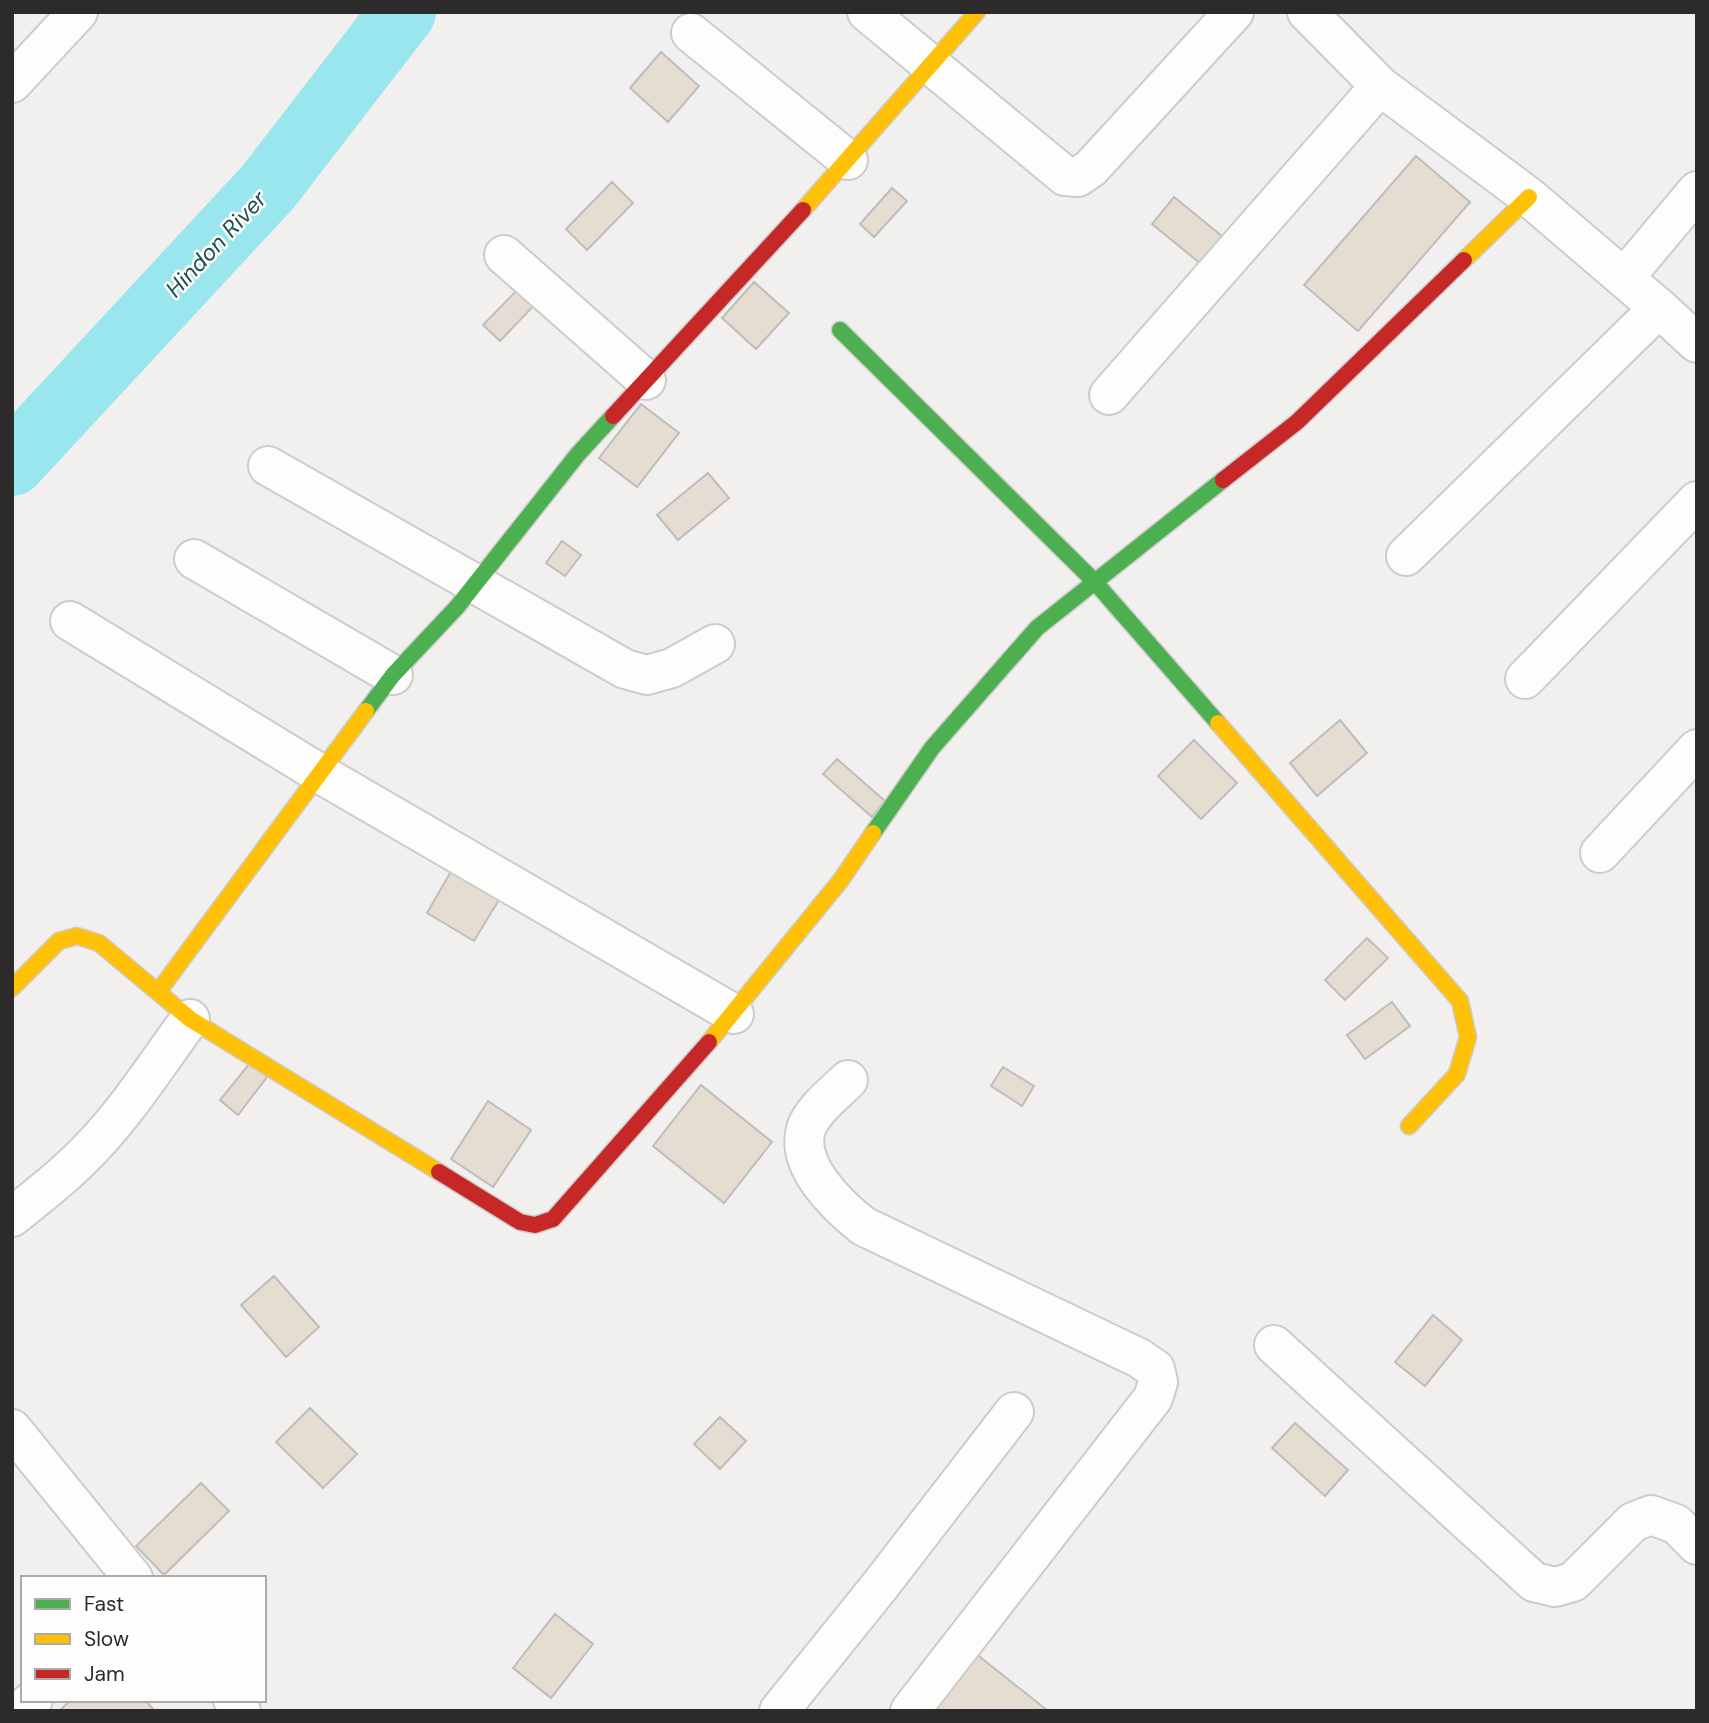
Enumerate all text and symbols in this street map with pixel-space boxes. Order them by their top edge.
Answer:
water label: Hindon River [159,183,274,304]
legend [21,1576,266,1702]
text: Fast [84,1590,124,1618]
text: Slow [84,1625,129,1653]
text: Jam [84,1660,125,1688]

